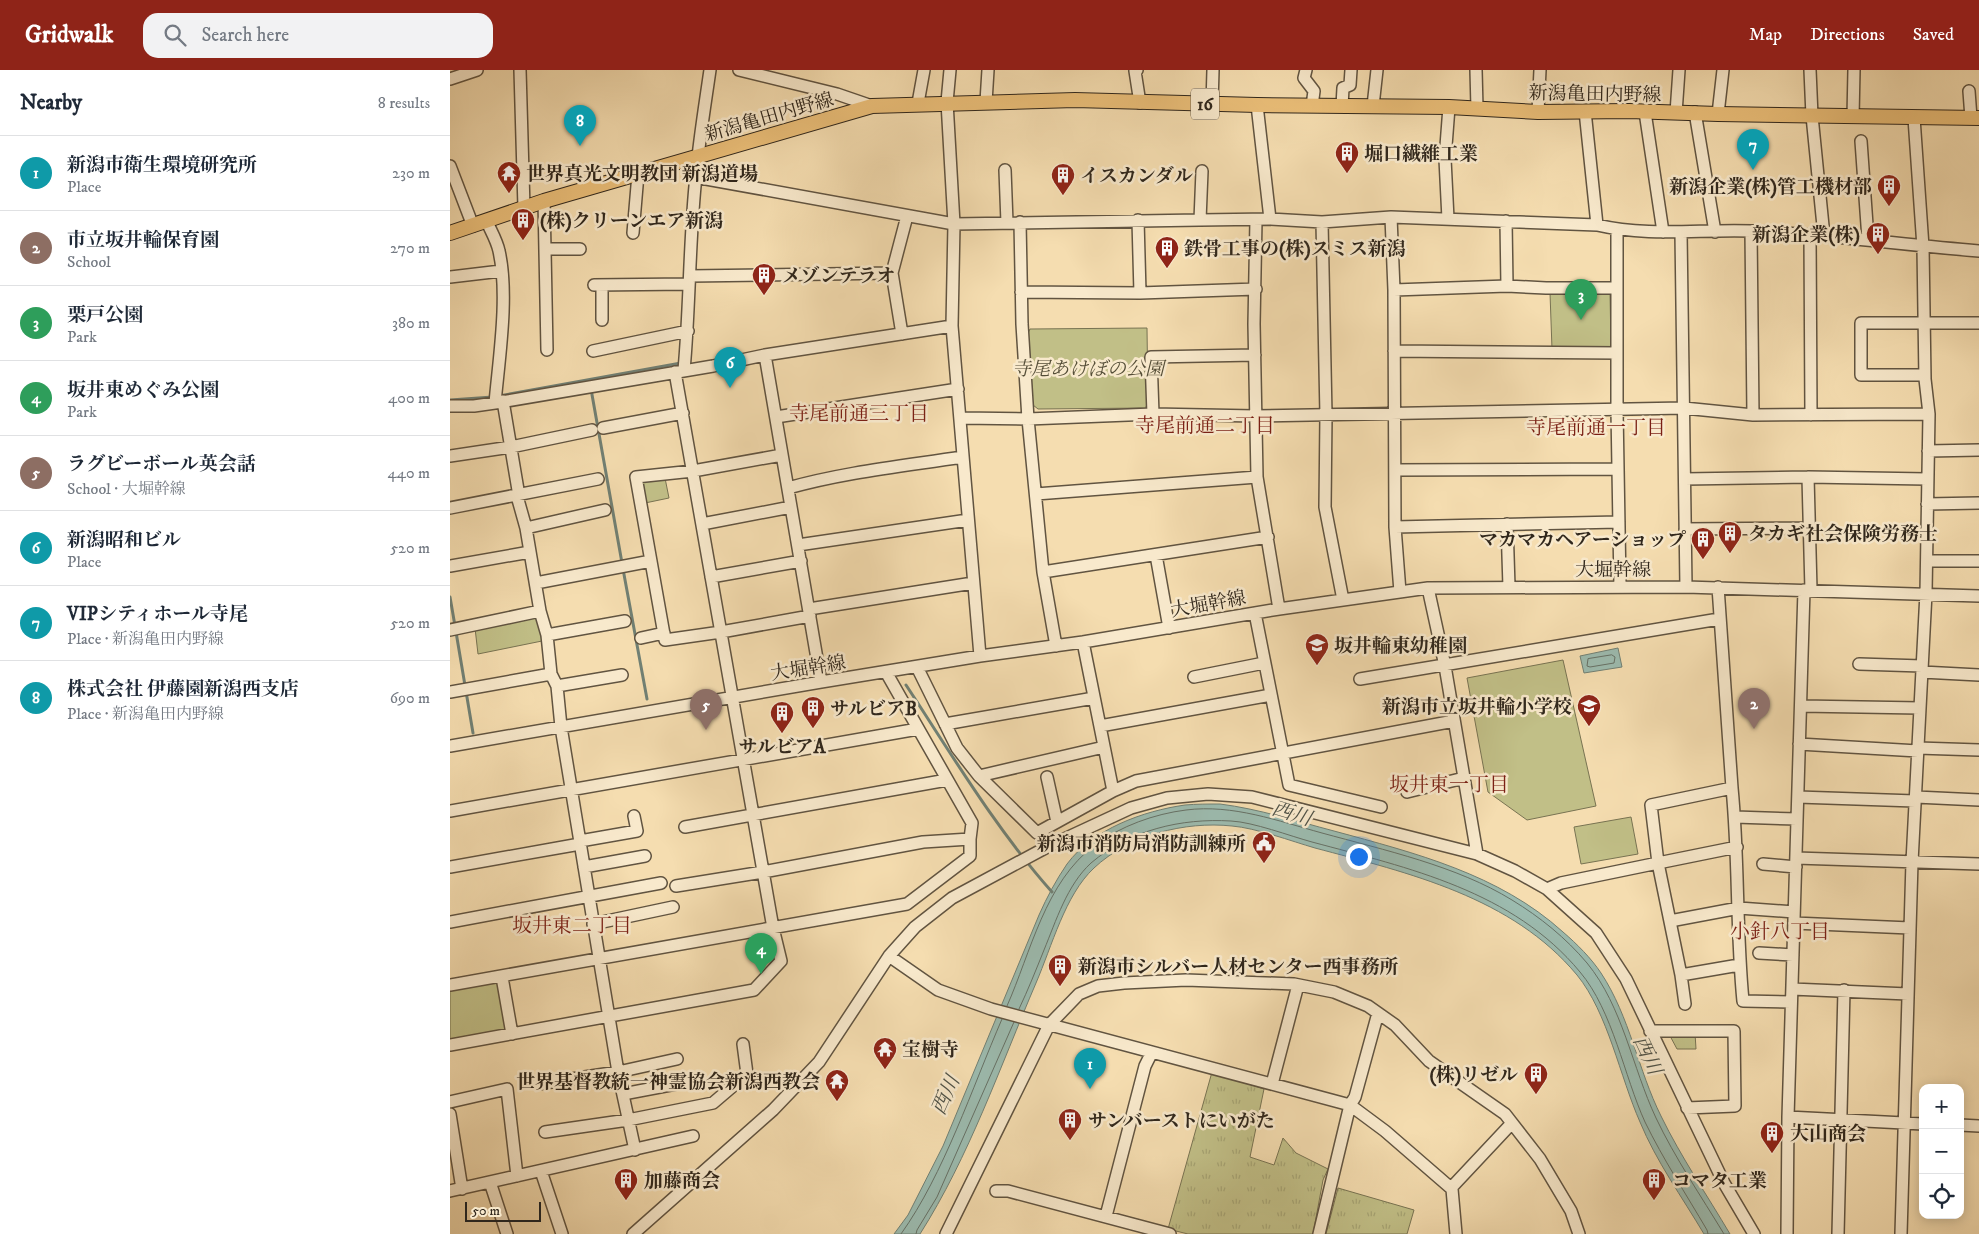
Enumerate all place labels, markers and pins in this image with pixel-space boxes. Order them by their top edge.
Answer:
pin: 8 [564,105,596,146]
pin: 7 [1737,129,1769,170]
building icon: 堀口繊維工業 [1334,140,1360,174]
place label: 堀口繊維工業 [1364,143,1478,166]
temple icon: 世界真光文明教団 新潟道場 [496,160,522,194]
building icon: イスカンダル [1050,162,1076,196]
place label: 世界真光文明教団 新潟道場 [526,163,758,186]
place label: イスカンダル [1080,165,1193,188]
building icon: 新潟企業(株)管工機材部 [1876,173,1902,207]
place label: 新潟企業(株)管工機材部 [1669,176,1872,199]
building icon: (株)クリーンエア新潟 [510,207,536,241]
place label: (株)クリーンエア新潟 [540,210,723,233]
building icon: 新潟企業(株) [1865,221,1891,255]
place label: 新潟企業(株) [1752,224,1860,247]
building icon: 鉄骨工事の(株)スミス新潟 [1154,235,1180,269]
place label: 鉄骨工事の(株)スミス新潟 [1184,238,1406,261]
building icon: メゾンテラオ [751,262,777,296]
place label: メゾンテラオ [782,265,895,288]
pin: 3 [1565,279,1597,320]
pin: 6 [714,347,746,388]
building icon: タカギ社会保険労務士 [1717,520,1743,554]
place label: タカギ社会保険労務士 [1748,523,1938,546]
building icon: マカマカヘアーショップ [1690,526,1716,560]
place label: マカマカヘアーショップ [1479,529,1686,552]
school or university icon: 坂井輪東幼稚園 [1304,632,1330,666]
place label: 坂井輪東幼稚園 [1334,635,1467,658]
pin: 2 [1738,688,1770,729]
pin: 5 [690,689,722,730]
school or university icon: 新潟市立坂井輪小学校 [1576,693,1602,727]
building icon: サルビアB [800,695,826,729]
place label: 新潟市立坂井輪小学校 [1382,696,1572,719]
place label: サルビアB [830,698,917,721]
building icon: サルビアA [769,700,795,734]
place label: サルビアA [738,736,826,759]
public building icon: 新潟市消防局消防訓練所 [1251,830,1277,864]
place label: 新潟市消防局消防訓練所 [1037,833,1246,856]
pin: 4 [745,933,777,974]
building icon: 新潟市シルバー人材センター西事務所 [1047,953,1073,987]
place label: 新潟市シルバー人材センター西事務所 [1078,956,1398,979]
temple icon: 宝樹寺 [872,1036,898,1070]
place label: 宝樹寺 [902,1039,959,1062]
pin: 1 [1074,1048,1106,1089]
building icon: (株)リゼル [1523,1061,1549,1095]
place label: (株)リゼル [1430,1064,1518,1087]
temple icon: 世界基督教統一神霊協会新潟西教会 [824,1068,850,1102]
place label: 世界基督教統一神霊協会新潟西教会 [516,1071,820,1094]
building icon: サンバーストにいがた [1057,1107,1083,1141]
place label: サンバーストにいがた [1088,1110,1275,1133]
building icon: 大山商会 [1759,1120,1785,1154]
place label: 大山商会 [1790,1123,1866,1146]
building icon: 加藤商会 [613,1167,639,1201]
building icon: コマタ工業 [1641,1167,1667,1201]
place label: 加藤商会 [644,1170,720,1193]
place label: コマタ工業 [1672,1170,1767,1193]

